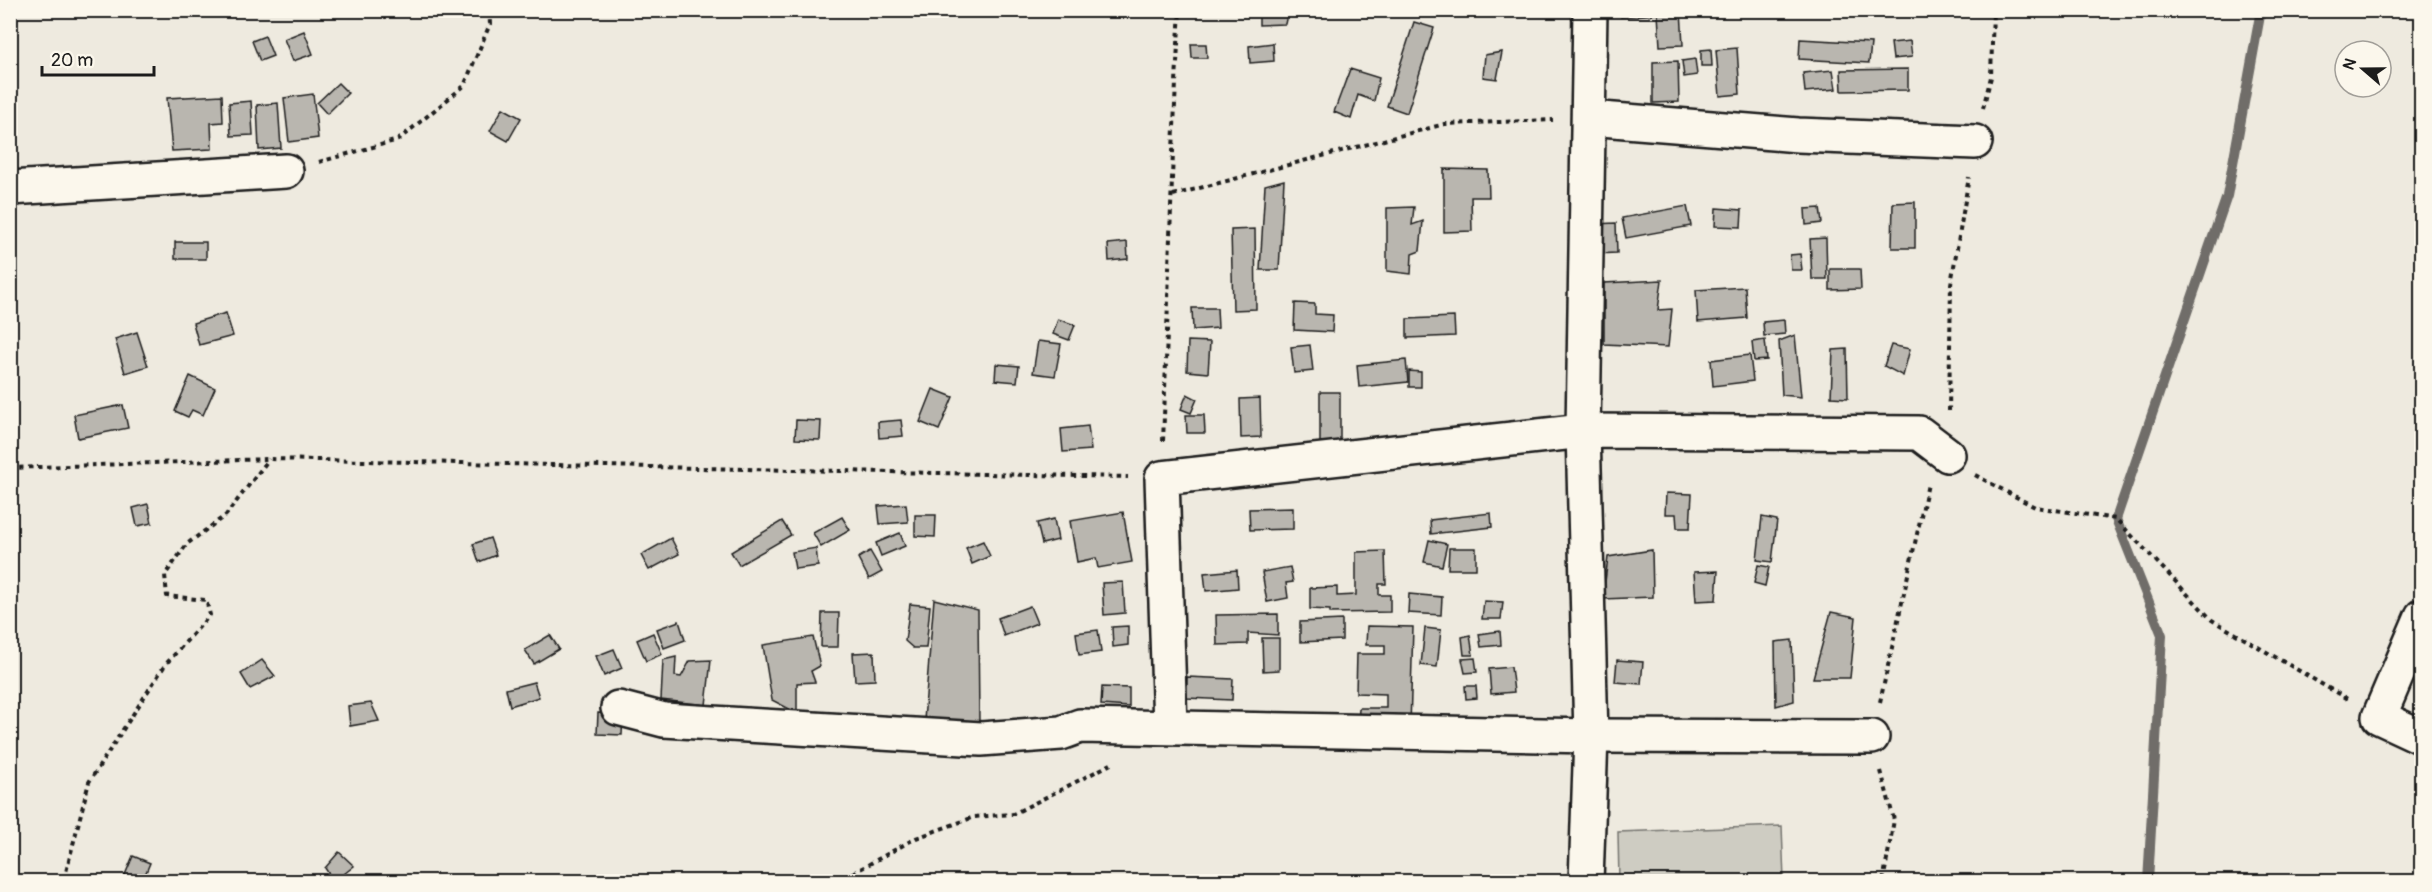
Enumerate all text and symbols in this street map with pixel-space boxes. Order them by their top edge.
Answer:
scale bar [42,39,154,77]
north arrow [2333,39,2393,99]
text: 20 m [51,49,93,72]
text: N [2339,56,2361,73]

